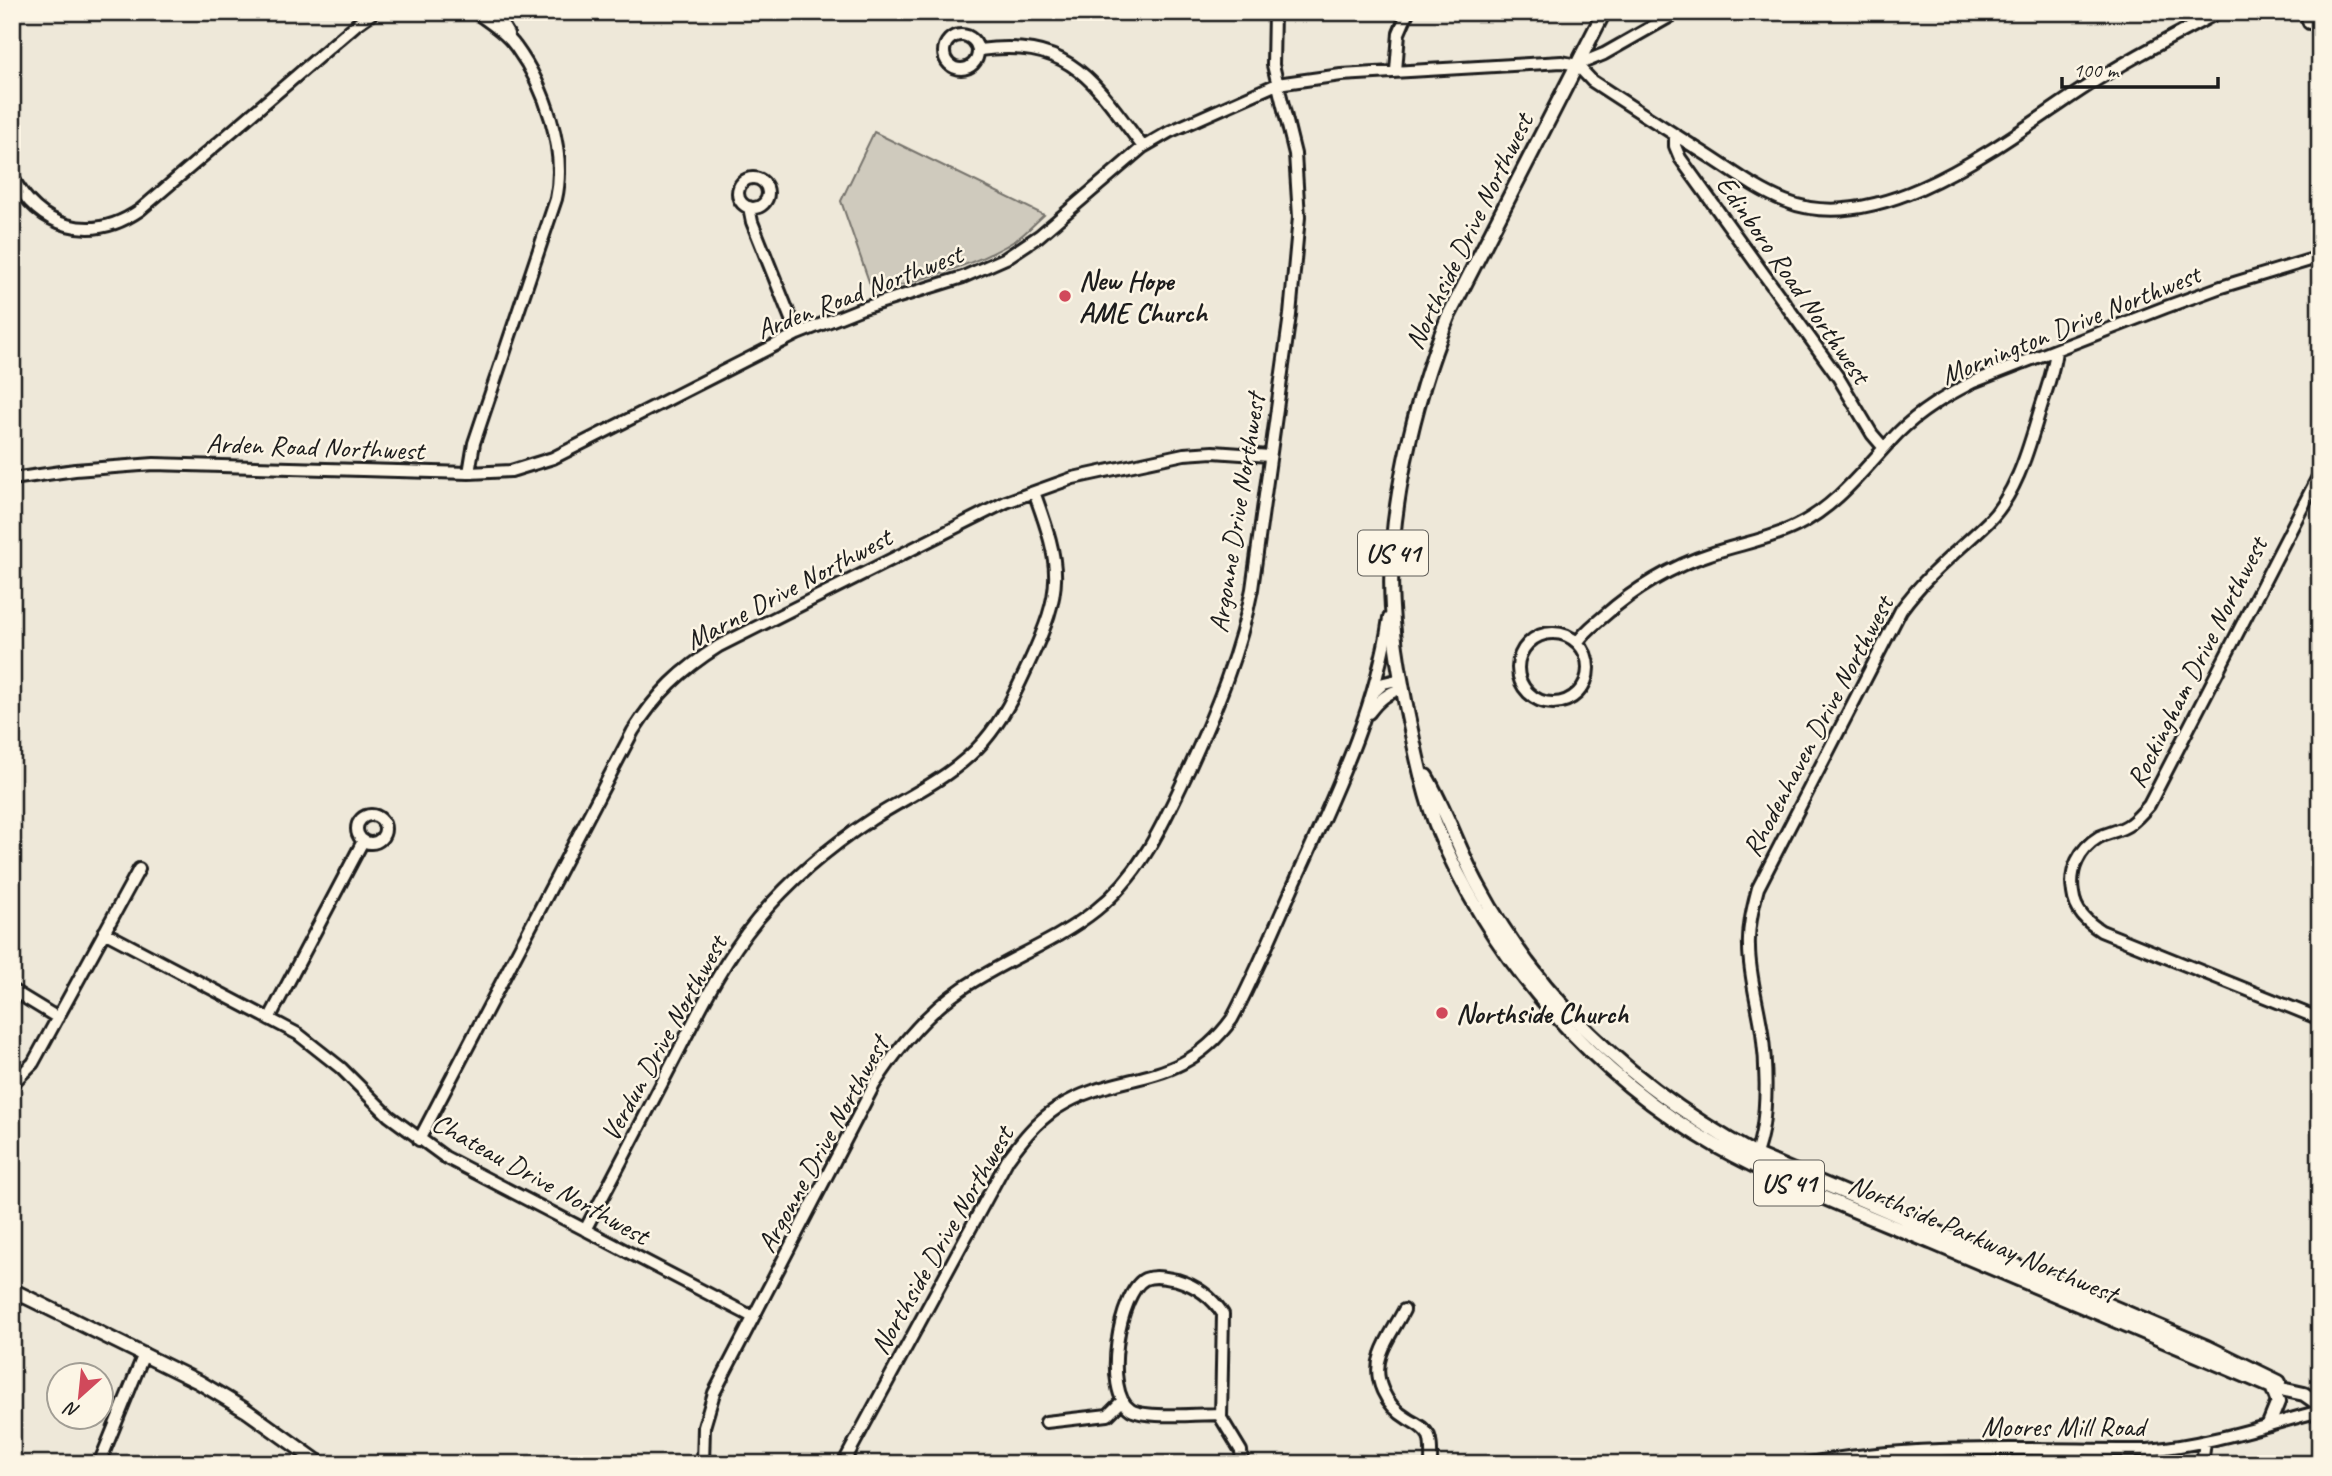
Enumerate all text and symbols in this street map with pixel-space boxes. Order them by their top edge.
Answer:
scale bar [2062,46,2218,90]
text: 100 m [2073,57,2120,83]
street label: Northside Drive Northwest [1396,105,1542,355]
street label: Edinboro Road Northwest [1709,168,1880,392]
street label: Arden Road Northwest [751,235,970,347]
street label: Mornington Drive Northwest [1936,255,2207,392]
place label: New Hope AME Church [1079,263,1209,330]
marker: New Hope AME Church [1057,288,1073,304]
street label: Argonne Drive Northwest [1200,387,1273,635]
street label: Arden Road Northwest [206,425,427,468]
street label: Marne Drive Northwest [679,518,900,657]
street label: Rockingham Drive Northwest [2118,529,2276,793]
road number: US 41 [1358,530,1428,576]
street label: Rhodenhaven Drive Northwest [1734,588,1902,862]
street label: Verdun Drive Northwest [592,927,736,1147]
place label: Northside Church [1456,996,1629,1031]
marker: Northside Church [1434,1005,1450,1021]
street label: Argonne Drive Northwest [749,1027,898,1258]
street label: Chateau Drive Northwest [426,1104,658,1254]
street label: Northside Drive Northwest [862,1118,1022,1361]
road number: US 41 [1754,1160,1824,1206]
street label: Northside Parkway Northwest [1843,1166,2126,1312]
north arrow [46,1360,116,1430]
text: N [59,1395,83,1424]
street label: Moores Mill Road [1981,1409,2149,1444]

